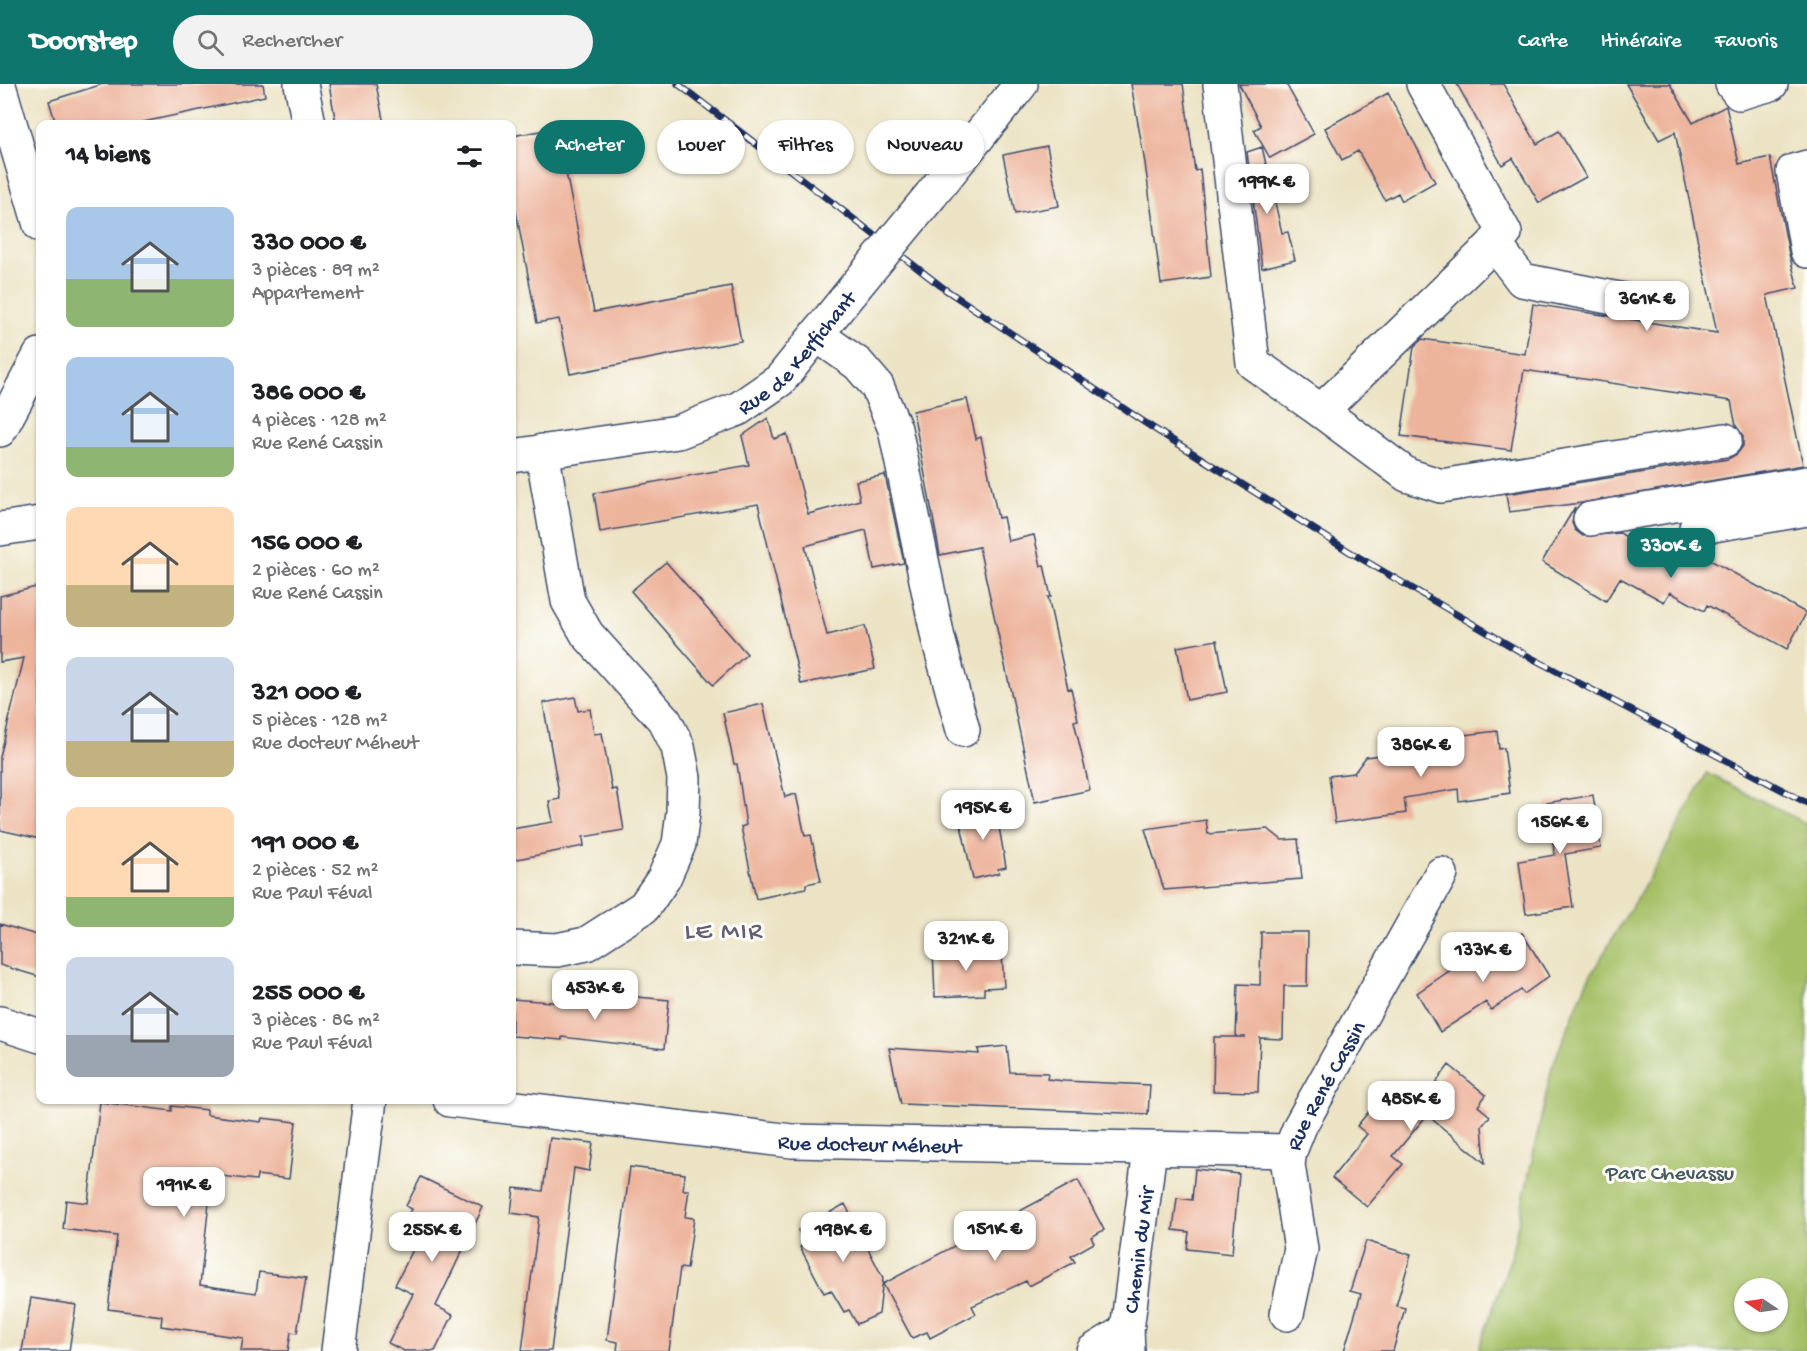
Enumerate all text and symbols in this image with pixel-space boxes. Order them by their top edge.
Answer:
search box [173,15,593,69]
text: Doorstep [30,26,137,59]
icon: search [194,26,227,59]
text: Rechercher [242,29,342,55]
text: Carte [1518,30,1568,55]
text: Itinéraire [1601,30,1682,55]
text: Favoris [1715,30,1777,55]
chip: Acheter [534,120,645,174]
chip: Louer [657,120,745,174]
chip: Filtres [757,120,854,174]
chip: Nouveau [866,120,984,174]
icon: filters [453,140,486,173]
text: 14 biens [66,141,150,172]
pin: 199K € [1218,164,1316,215]
text: 199K € [1239,172,1295,195]
text: 330 000 € [252,229,366,260]
icon: home [114,231,186,303]
text: 3 pièces · 89 m² [252,260,380,283]
pin: 361K € [1598,281,1696,332]
text: Appartement [252,283,362,306]
street label: Rue de Kerfichant [734,286,865,422]
text: 361K € [1619,289,1675,312]
text: 386 000 € [252,379,365,410]
icon: home [114,381,186,453]
text: 4 pièces · 128 m² [252,410,387,433]
text: Rue René Cassin [252,433,383,456]
pin: 330K € [1622,528,1720,579]
text: 156 000 € [252,529,361,560]
icon: home [114,531,186,603]
text: 330K € [1641,536,1701,559]
text: 2 pièces · 60 m² [252,560,380,583]
text: Rue René Cassin [252,583,383,606]
text: 321 000 € [252,679,361,710]
icon: home [114,681,186,753]
text: 5 pièces · 128 m² [252,710,388,733]
pin: 386K € [1372,727,1470,778]
text: Rue docteur Méheut [252,733,418,756]
text: 386K € [1391,735,1451,758]
pin: 195K € [934,790,1032,841]
text: 195K € [955,798,1011,821]
pin: 156K € [1511,804,1609,855]
text: 156K € [1532,812,1588,835]
text: 191 000 € [252,829,358,860]
icon: home [114,831,186,903]
text: 2 pièces · 52 m² [252,860,378,883]
text: Rue Paul Féval [252,883,372,906]
district label: LE MIR [685,918,763,949]
pin: 321K € [917,921,1015,972]
text: 321K € [938,929,994,952]
pin: 133K € [1434,932,1532,983]
text: 133K € [1455,940,1511,963]
pin: 453K € [546,970,644,1021]
text: 453K € [566,978,624,1001]
text: 255 000 € [252,979,364,1010]
icon: home [114,981,186,1053]
text: 3 pièces · 86 m² [252,1010,380,1033]
street label: Rue René Cassin [1283,1017,1373,1155]
text: Rue Paul Féval [252,1033,372,1056]
pin: 485K € [1362,1081,1460,1132]
text: 485K € [1382,1089,1440,1112]
street label: Rue docteur Méheut [776,1130,963,1161]
park label: Parc Chevassu [1605,1162,1734,1188]
pin: 191K € [135,1167,233,1218]
text: 191K € [157,1175,211,1198]
street label: Chemin du Mir [1120,1183,1162,1315]
pin: 151K € [946,1211,1044,1262]
pin: 255K € [383,1212,481,1263]
pin: 198K € [794,1212,892,1263]
text: 151K € [968,1219,1022,1242]
text: 255K € [403,1220,461,1243]
text: 198K € [815,1220,871,1243]
north arrow [1734,1278,1788,1332]
map controls [1734,1278,1788,1332]

